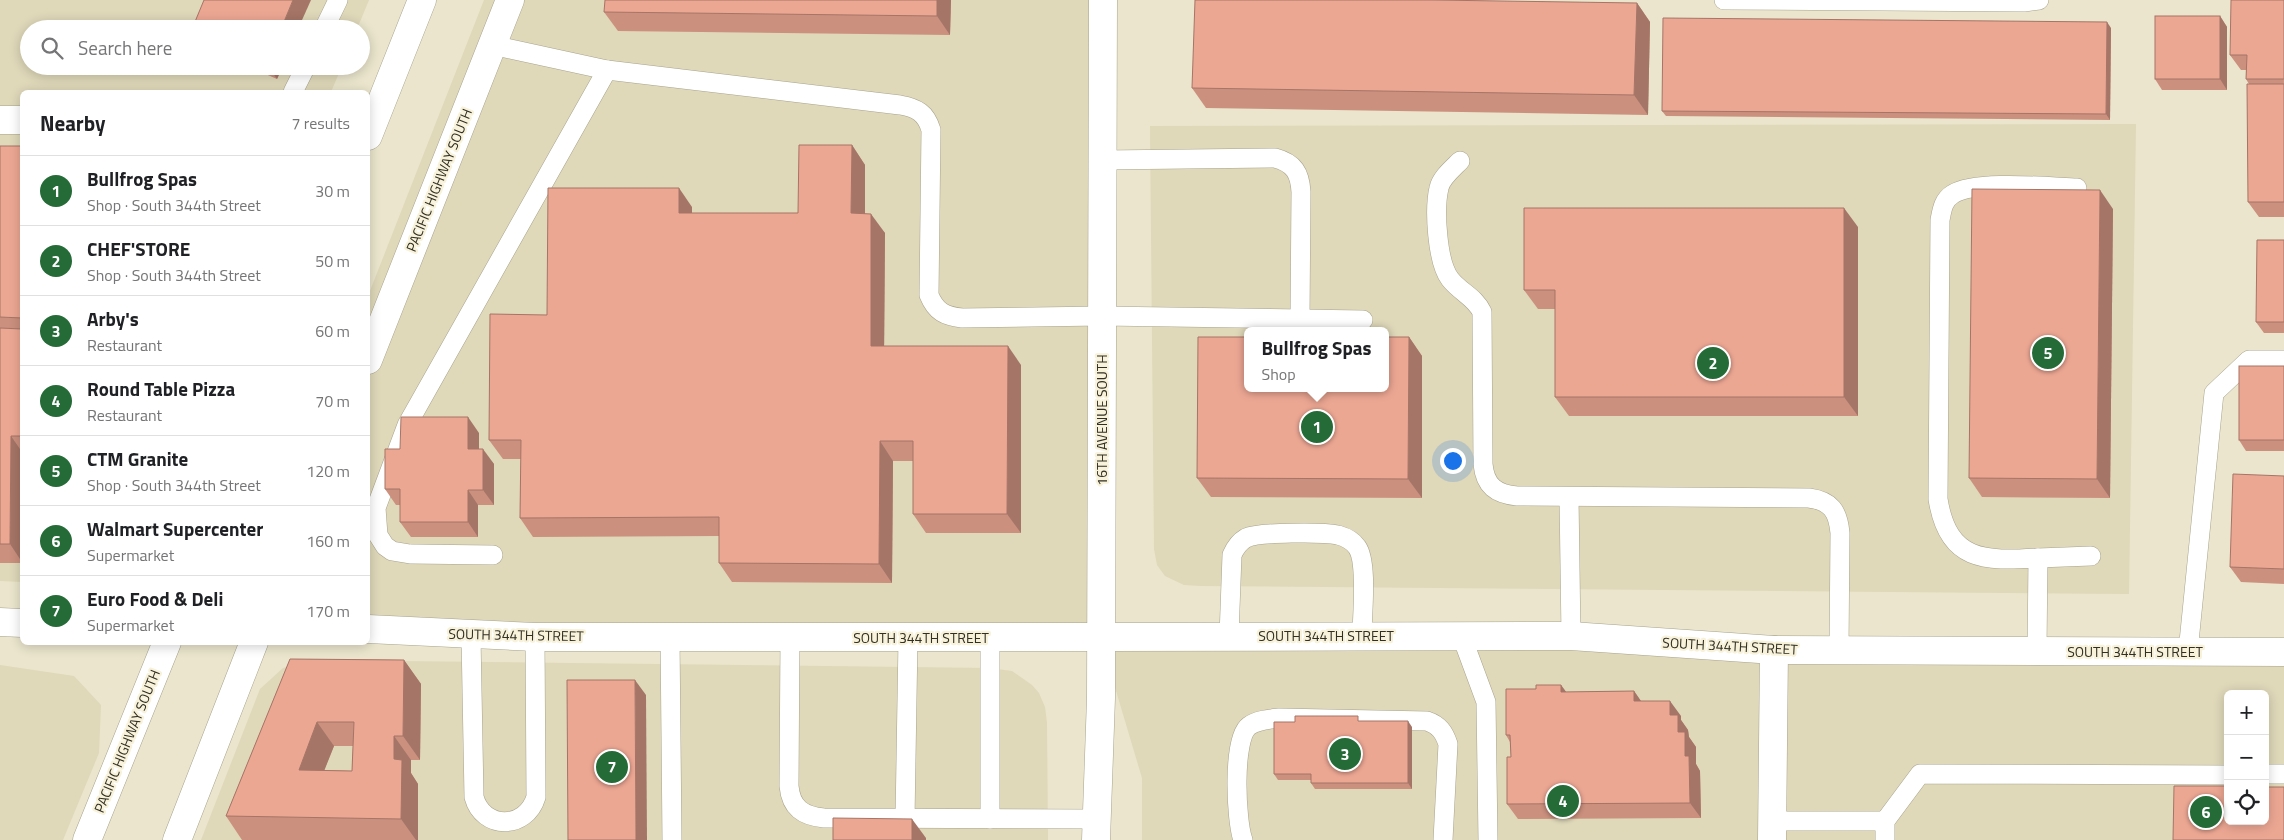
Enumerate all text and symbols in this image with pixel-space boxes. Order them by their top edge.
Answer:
search box [20,20,370,75]
text: Search here [78,33,172,62]
icon: search [38,34,66,62]
street label: PACIFIC HIGHWAY SOUTH [400,105,477,255]
text: Nearby [40,107,105,139]
text: 7 results [291,111,350,135]
text: Bullfrog Spas [87,164,197,193]
text: 1 [52,179,60,203]
text: 30 m [315,179,350,203]
text: Shop · South 344th Street [87,193,261,217]
text: CHEF'STORE [87,234,190,263]
text: 2 [52,249,60,273]
text: 50 m [315,249,350,273]
text: Shop · South 344th Street [87,263,261,287]
text: Arby's [87,304,139,333]
text: 3 [52,319,60,343]
text: 60 m [315,319,350,343]
popup [1244,327,1389,392]
text: Restaurant [87,333,162,357]
text: Bullfrog Spas [1262,333,1371,362]
pin: 5 [2032,334,2064,372]
pin: 2 [1697,344,1729,382]
street label: 16TH AVENUE SOUTH [1091,354,1112,486]
text: Shop [1262,362,1296,386]
text: Round Table Pizza [87,374,235,403]
text: 4 [52,389,60,413]
text: 70 m [315,389,350,413]
text: Restaurant [87,403,162,427]
pin: 1 [1301,408,1333,446]
text: CTM Granite [87,444,188,473]
your location [1440,448,1466,474]
text: 5 [52,459,60,483]
text: 120 m [306,459,350,483]
text: Shop · South 344th Street [87,473,261,497]
text: Walmart Supercenter [87,514,263,543]
text: 6 [52,529,60,553]
text: 160 m [306,529,350,553]
text: Supermarket [87,543,174,567]
text: Euro Food & Deli [87,584,223,613]
text: 7 [52,599,60,623]
text: 170 m [306,599,350,623]
text: Supermarket [87,613,174,637]
street label: SOUTH 344TH STREET [448,623,585,646]
street label: SOUTH 344TH STREET [1258,625,1394,646]
street label: SOUTH 344TH STREET [853,627,989,648]
street label: SOUTH 344TH STREET [1662,631,1799,660]
street label: SOUTH 344TH STREET [2067,641,2203,662]
street label: PACIFIC HIGHWAY SOUTH [88,666,165,816]
map controls [2224,690,2269,825]
button: + [2224,690,2269,735]
pin: 3 [1329,735,1361,773]
button: − [2224,735,2269,780]
pin: 7 [596,748,628,786]
button: locate [2224,780,2269,825]
pin: 4 [1547,782,1579,820]
pin: 6 [2190,793,2222,831]

